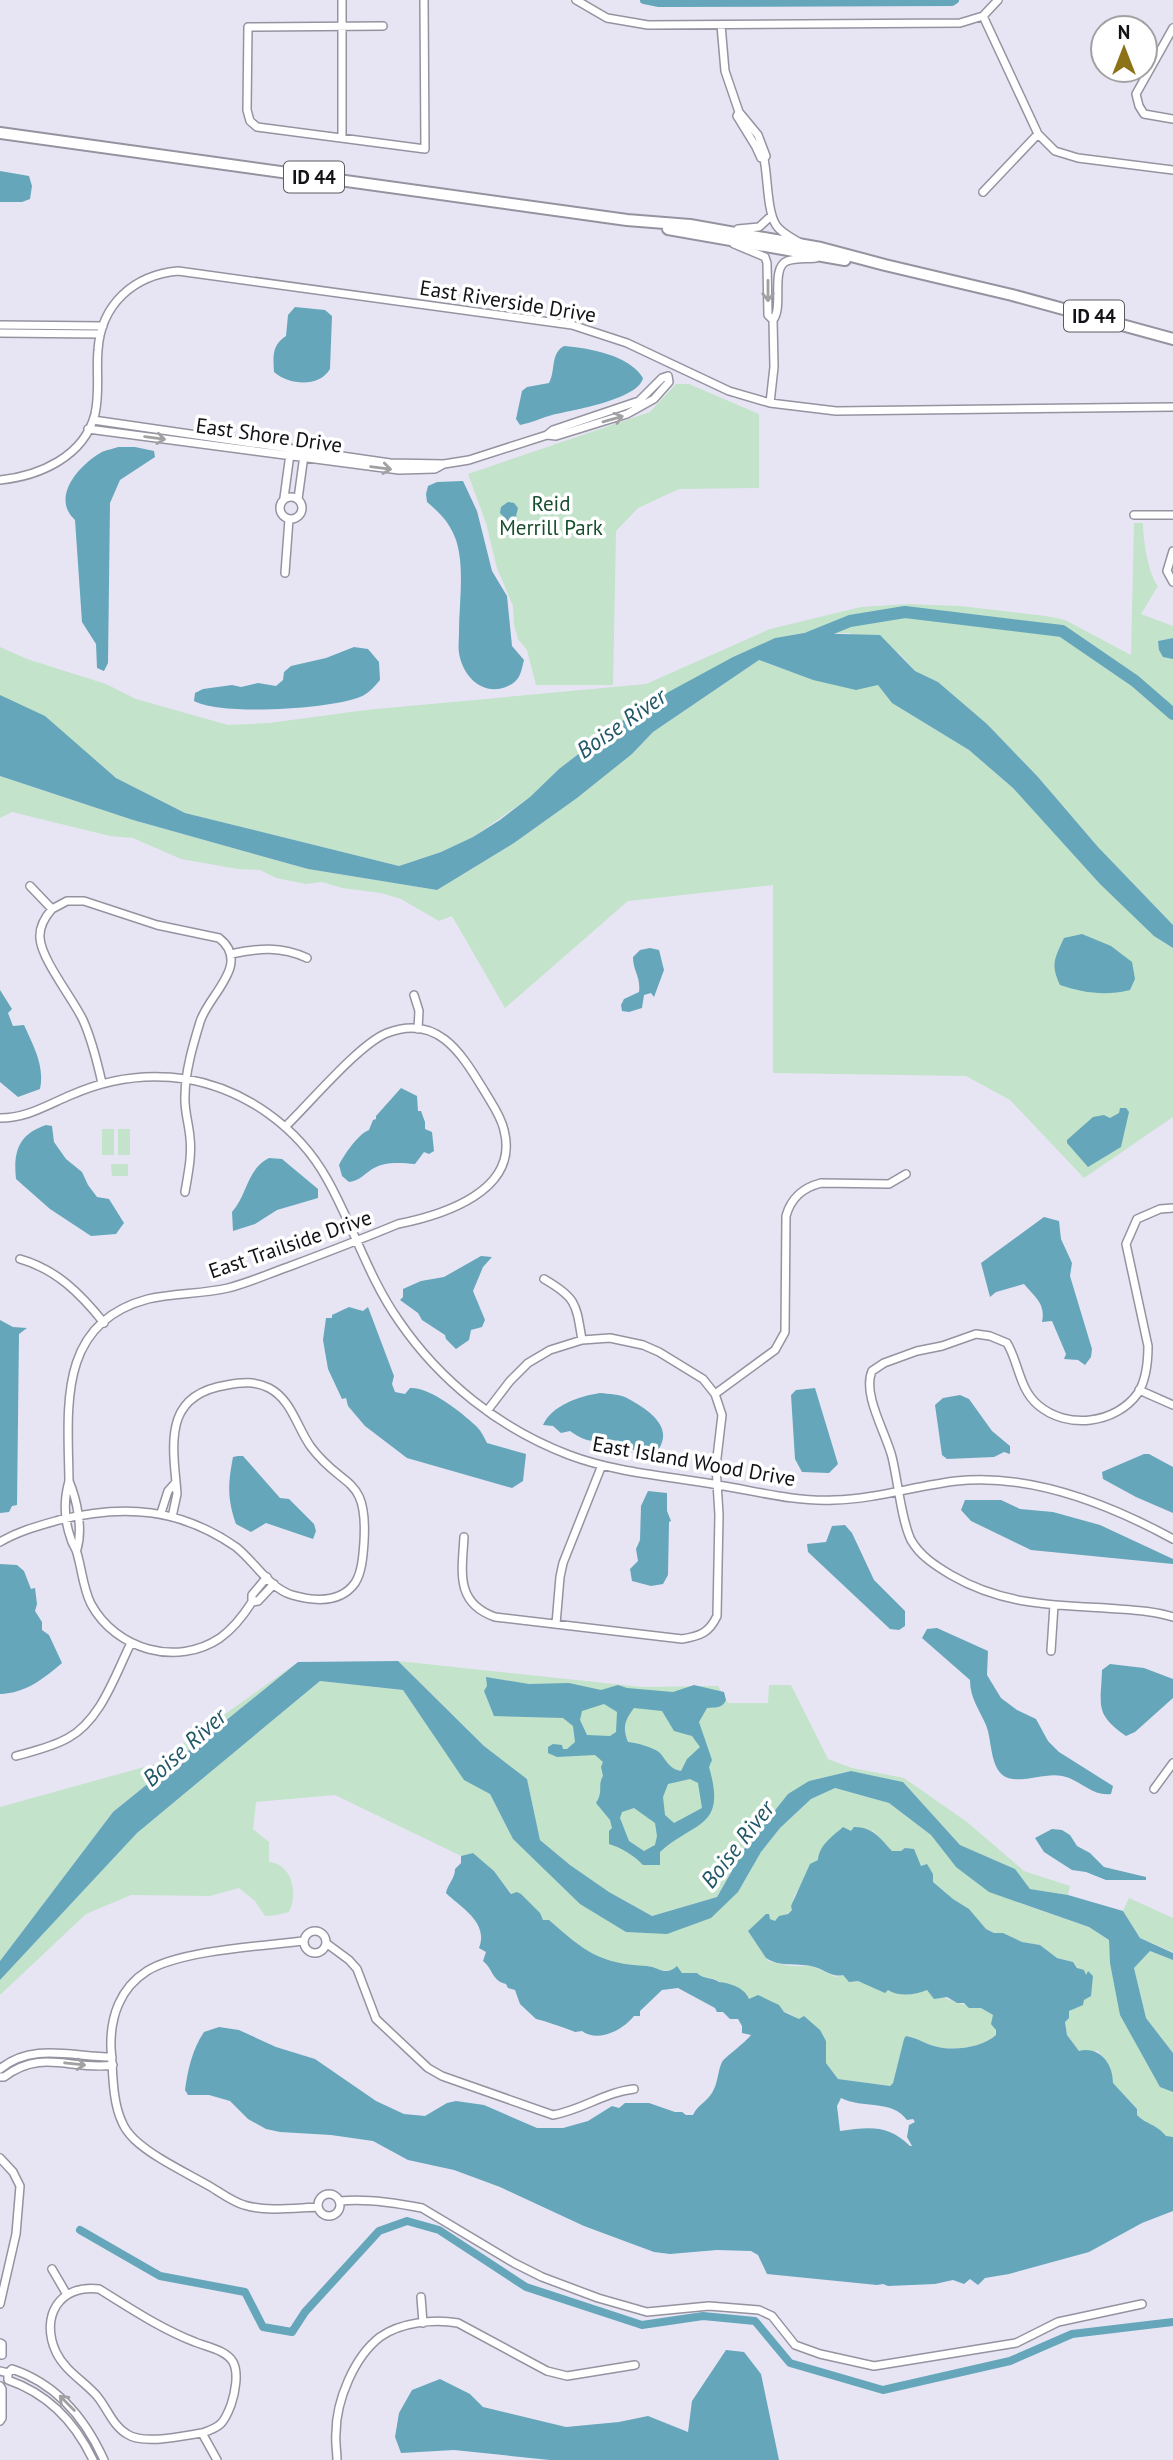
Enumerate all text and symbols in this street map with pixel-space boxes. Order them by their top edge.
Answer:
north arrow [1089,14,1159,84]
text: N [1118,20,1130,44]
road number: ID 44 [284,162,344,192]
street label: East Riverside Drive [418,274,598,328]
one-way arrow [761,279,775,302]
road number: ID 44 [1064,300,1124,332]
street label: East Shore Drive [194,411,344,459]
one-way arrow [602,411,624,424]
one-way arrow [143,432,166,445]
one-way arrow [369,461,392,474]
park label: Reid Merrill Park [499,490,603,541]
water label: Boise River [571,681,673,764]
street label: East Trailside Drive [205,1203,375,1285]
street label: East Island Wood Drive [590,1430,798,1492]
water label: Boise River [136,1701,233,1792]
water label: Boise River [694,1793,781,1893]
one-way arrow [63,2058,86,2071]
one-way arrow [59,2395,76,2412]

